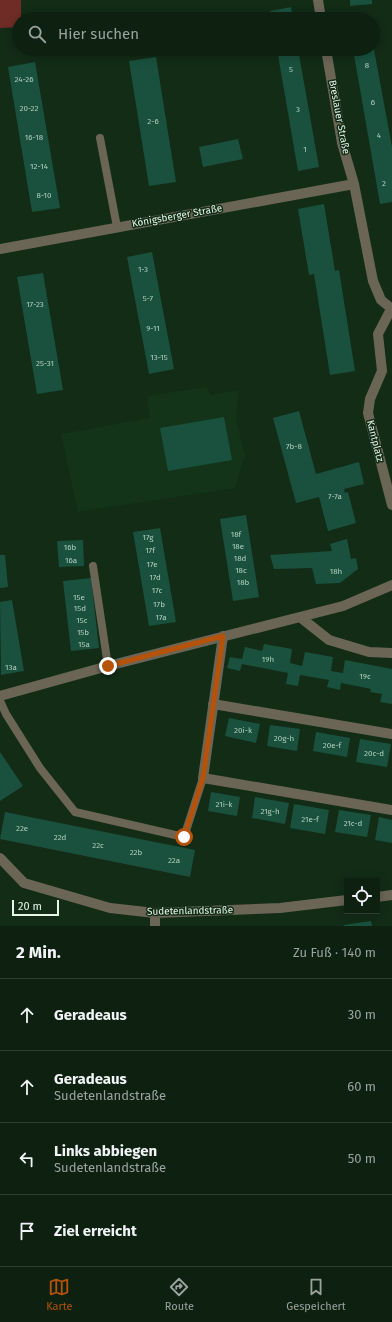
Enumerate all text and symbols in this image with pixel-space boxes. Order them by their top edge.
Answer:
search box [12,12,380,56]
icon: search [26,23,48,45]
text: Hier suchen [58,25,139,43]
house number: 8 [365,61,370,70]
house number: 5 [289,65,293,74]
house number: 24-26 [15,75,33,84]
street label: Breslauer Straße [326,79,352,155]
house number: 6 [371,98,375,107]
house number: 20-22 [19,104,39,113]
house number: 3 [296,105,300,114]
house number: 2-6 [147,117,159,126]
house number: 4 [377,131,382,140]
house number: 16-18 [25,133,44,142]
house number: 1 [303,145,307,154]
house number: 12-14 [30,162,49,171]
house number: 2 [382,179,386,188]
house number: 8-10 [37,191,52,200]
street label: Königsberger Straße [131,202,223,230]
house number: 1-3 [138,265,148,274]
house number: 5-7 [143,294,154,303]
house number: 17-23 [26,300,44,309]
house number: 9-11 [146,324,160,333]
house number: 13-15 [150,353,168,362]
house number: 25-31 [36,359,54,368]
street label: Kantplatz [364,419,386,464]
house number: 7b-8 [286,442,303,451]
house number: 7-7a [328,492,342,501]
house number: 18f [231,530,243,539]
house number: 17g [143,533,154,542]
house number: 18e [232,542,244,551]
house number: 16b [64,543,76,552]
house number: 17f [145,546,156,555]
house number: 18d [234,554,247,563]
house number: 16a [65,556,77,565]
house number: 17e [146,560,158,569]
house number: 18c [235,566,247,575]
house number: 18h [330,567,342,576]
house number: 17d [149,573,161,582]
house number: 18b [237,578,250,587]
house number: 17c [152,586,162,595]
house number: 15e [73,593,85,602]
house number: 17b [153,600,165,609]
house number: 15d [74,604,86,613]
house number: 17a [155,613,167,622]
house number: 15c [76,616,88,625]
house number: 15b [77,628,89,637]
house number: 15a [78,640,90,649]
house number: 19h [262,655,274,664]
route end [99,657,117,675]
house number: 13a [5,663,17,672]
house number: 19c [359,672,371,681]
house number: 20i-k [234,726,253,735]
house number: 20g-h [274,734,294,743]
house number: 20e-f [323,741,343,750]
house number: 20c-d [364,749,384,758]
house number: 21i-k [216,800,233,809]
house number: 21g-h [260,807,280,816]
house number: 21e-f [301,815,320,824]
house number: 21c-d [344,819,363,828]
house number: 22e [16,824,28,833]
route start [175,828,193,846]
house number: 22d [54,833,66,842]
house number: 22c [92,841,104,850]
house number: 22b [130,848,143,857]
house number: 22a [168,856,180,865]
map controls [344,878,380,914]
button: locate [344,878,380,914]
scale bar [12,898,59,917]
text: 20 m [18,900,42,913]
street label: Sudetenlandstraße [147,904,233,918]
text: 2 Min. [16,942,61,963]
text: Zu Fuß · 140 m [293,945,376,960]
icon: ahead [16,1004,38,1026]
text: Geradeaus [54,1006,127,1024]
text: 30 m [348,1007,376,1022]
text: Geradeaus [54,1070,127,1088]
icon: ahead [16,1076,38,1098]
text: 60 m [347,1079,376,1094]
text: Sudetenlandstraße [54,1088,166,1103]
text: Links abbiegen [54,1142,157,1160]
icon: left [16,1148,38,1170]
text: 50 m [348,1151,376,1166]
text: Sudetenlandstraße [54,1160,166,1175]
icon: arrive [16,1220,38,1242]
text: Ziel erreicht [54,1222,137,1240]
tab: Karte [46,1276,73,1313]
tab: Route [165,1276,194,1313]
tab: Gespeichert [286,1276,346,1313]

